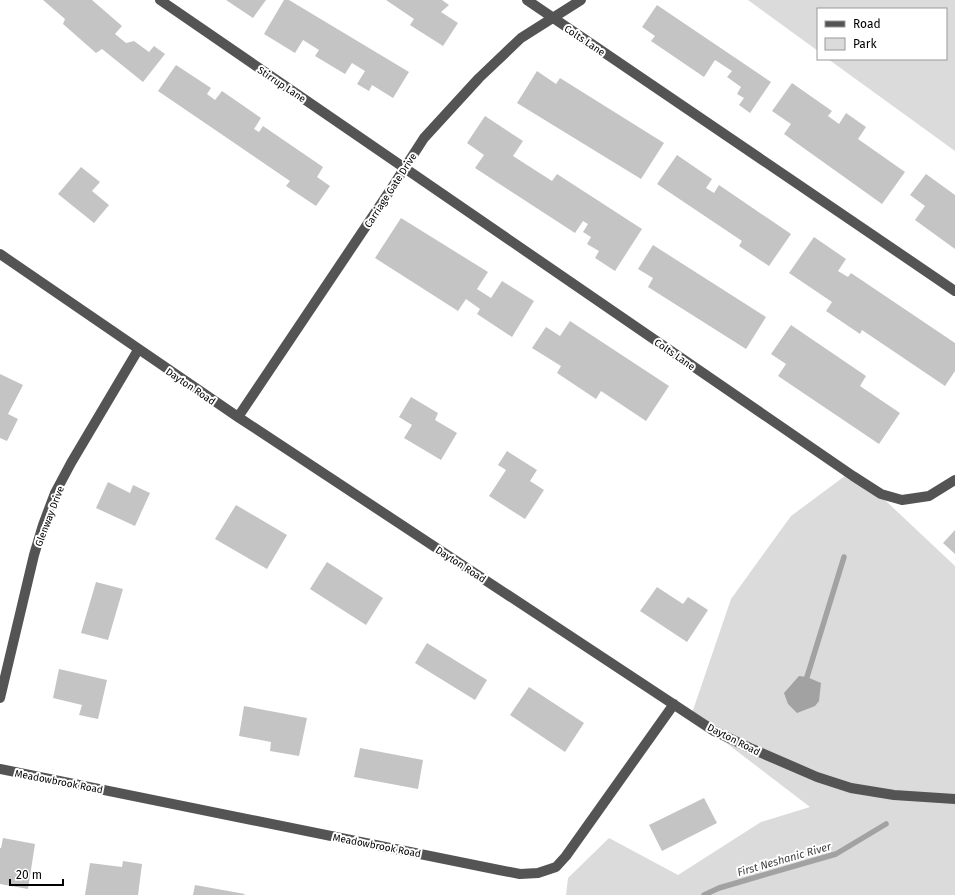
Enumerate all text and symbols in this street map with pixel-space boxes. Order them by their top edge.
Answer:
legend [817,8,947,60]
text: Road [853,17,881,31]
street label: Colts Lane [562,23,607,59]
text: Park [853,37,877,51]
street label: Stirrup Lane [255,64,308,105]
street label: Carriage Gate Drive [362,151,419,230]
street label: Colts Lane [652,337,697,373]
street label: Dayton Road [163,366,218,408]
street label: Glenway Drive [33,484,67,548]
street label: Dayton Road [433,544,488,586]
street label: Dayton Road [705,722,762,758]
street label: Meadowbrook Road [14,768,104,796]
street label: Meadowbrook Road [332,832,422,860]
water label: First Neshanic River [736,840,833,879]
scale bar [10,861,63,887]
text: 20 m [16,868,42,882]

